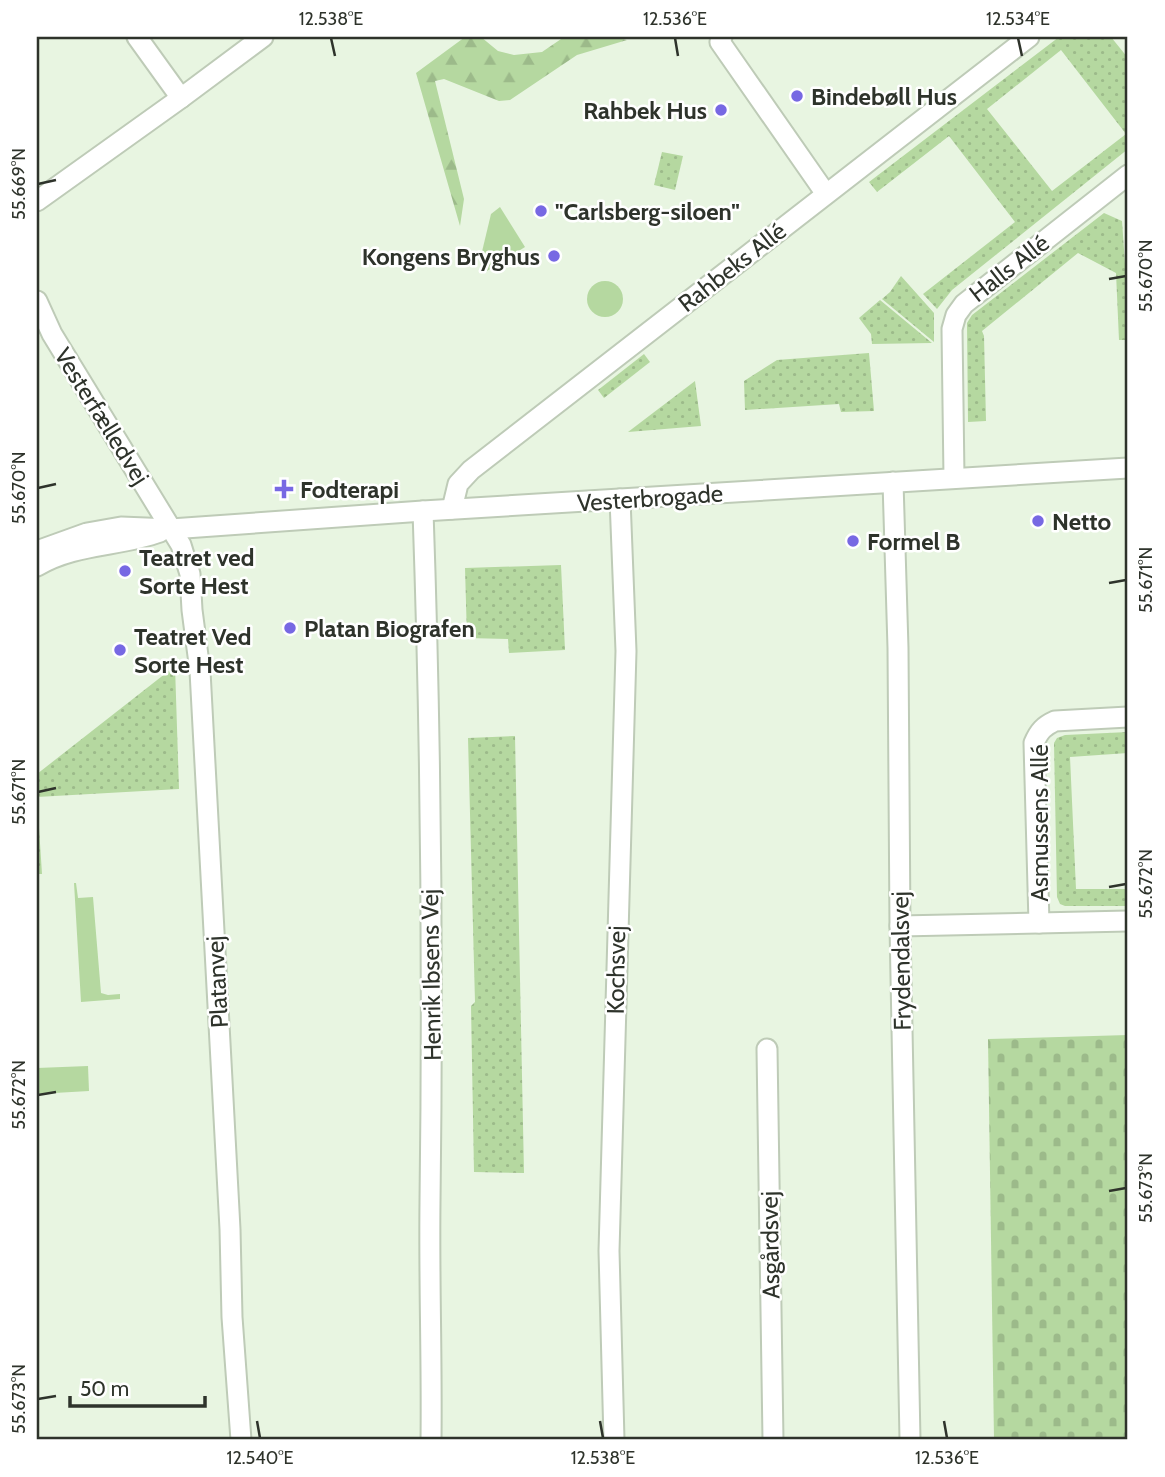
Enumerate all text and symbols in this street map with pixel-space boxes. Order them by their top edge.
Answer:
text: 12.538°E [299,8,363,30]
text: 12.536°E [643,8,707,30]
text: 12.534°E [986,8,1050,30]
place label: Bindebøll Hus [811,82,957,111]
marker: Bindebøll Hus [789,88,805,104]
place label: Rahbek Hus [583,96,707,125]
marker: Rahbek Hus [713,102,729,118]
text: 55.669°N [8,148,30,220]
place label: "Carlsberg-siloen" [555,197,740,226]
marker: "Carlsberg-siloen" [533,203,549,219]
street label: Rahbeks Allé [672,216,792,318]
street label: Halls Allé [963,228,1055,308]
text: 55.670°N [1135,240,1157,312]
place label: Kongens Bryghus [362,242,540,271]
marker: Kongens Bryghus [546,248,562,264]
street label: Vesterfælledvej [48,342,156,490]
text: 55.670°N [8,452,30,524]
place label: Fodterapi [300,475,399,504]
street label: Vesterbrogade [576,478,724,518]
marker: Fodterapi [274,479,294,499]
place label: Netto [1052,507,1112,536]
marker: Netto [1030,513,1046,529]
place label: Formel B [867,527,960,556]
marker: Formel B [845,533,861,549]
place label: Teatret ved Sorte Hest [139,543,254,600]
text: 55.671°N [1135,547,1157,613]
marker: Teatret ved Sorte Hest [117,563,133,579]
place label: Platan Biografen [304,614,475,643]
marker: Platan Biografen [282,620,298,636]
place label: Teatret Ved Sorte Hest [134,622,251,679]
marker: Teatret Ved Sorte Hest [112,642,128,658]
street label: Asmussens Allé [1025,744,1054,902]
text: 55.671°N [8,759,30,825]
text: 55.672°N [1135,849,1157,919]
street label: Henrik Ibsens Vej [415,889,447,1061]
street label: Frydendalsvej [885,891,917,1031]
street label: Kochsvej [601,925,631,1015]
street label: Platanvej [200,935,234,1029]
text: 55.672°N [8,1060,30,1130]
text: 55.673°N [1135,1153,1157,1223]
street label: Asgårdsvej [755,1191,785,1299]
text: 55.673°N [8,1364,30,1434]
scale bar [70,1365,205,1409]
text: 50 m [80,1376,129,1401]
text: 12.540°E [227,1447,294,1469]
text: 12.538°E [571,1447,635,1469]
text: 12.536°E [915,1447,979,1469]

